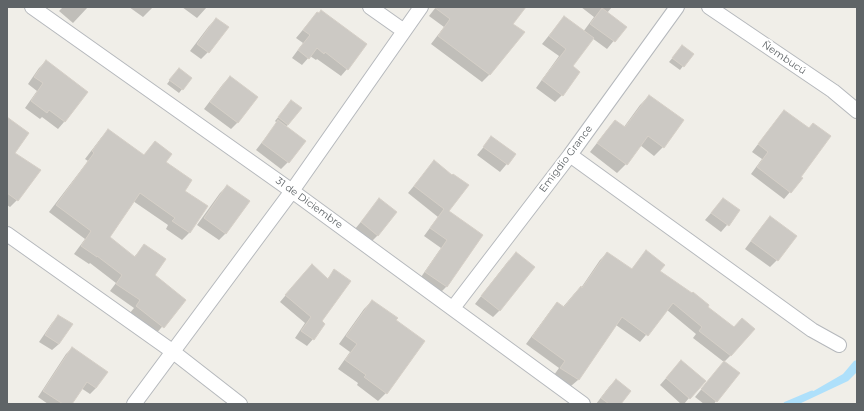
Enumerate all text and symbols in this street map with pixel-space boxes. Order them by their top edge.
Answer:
street label: Ñembucú [760,39,808,77]
street label: Emigdio Grance [537,123,595,195]
street label: 31 de Diciembre [273,175,345,231]

